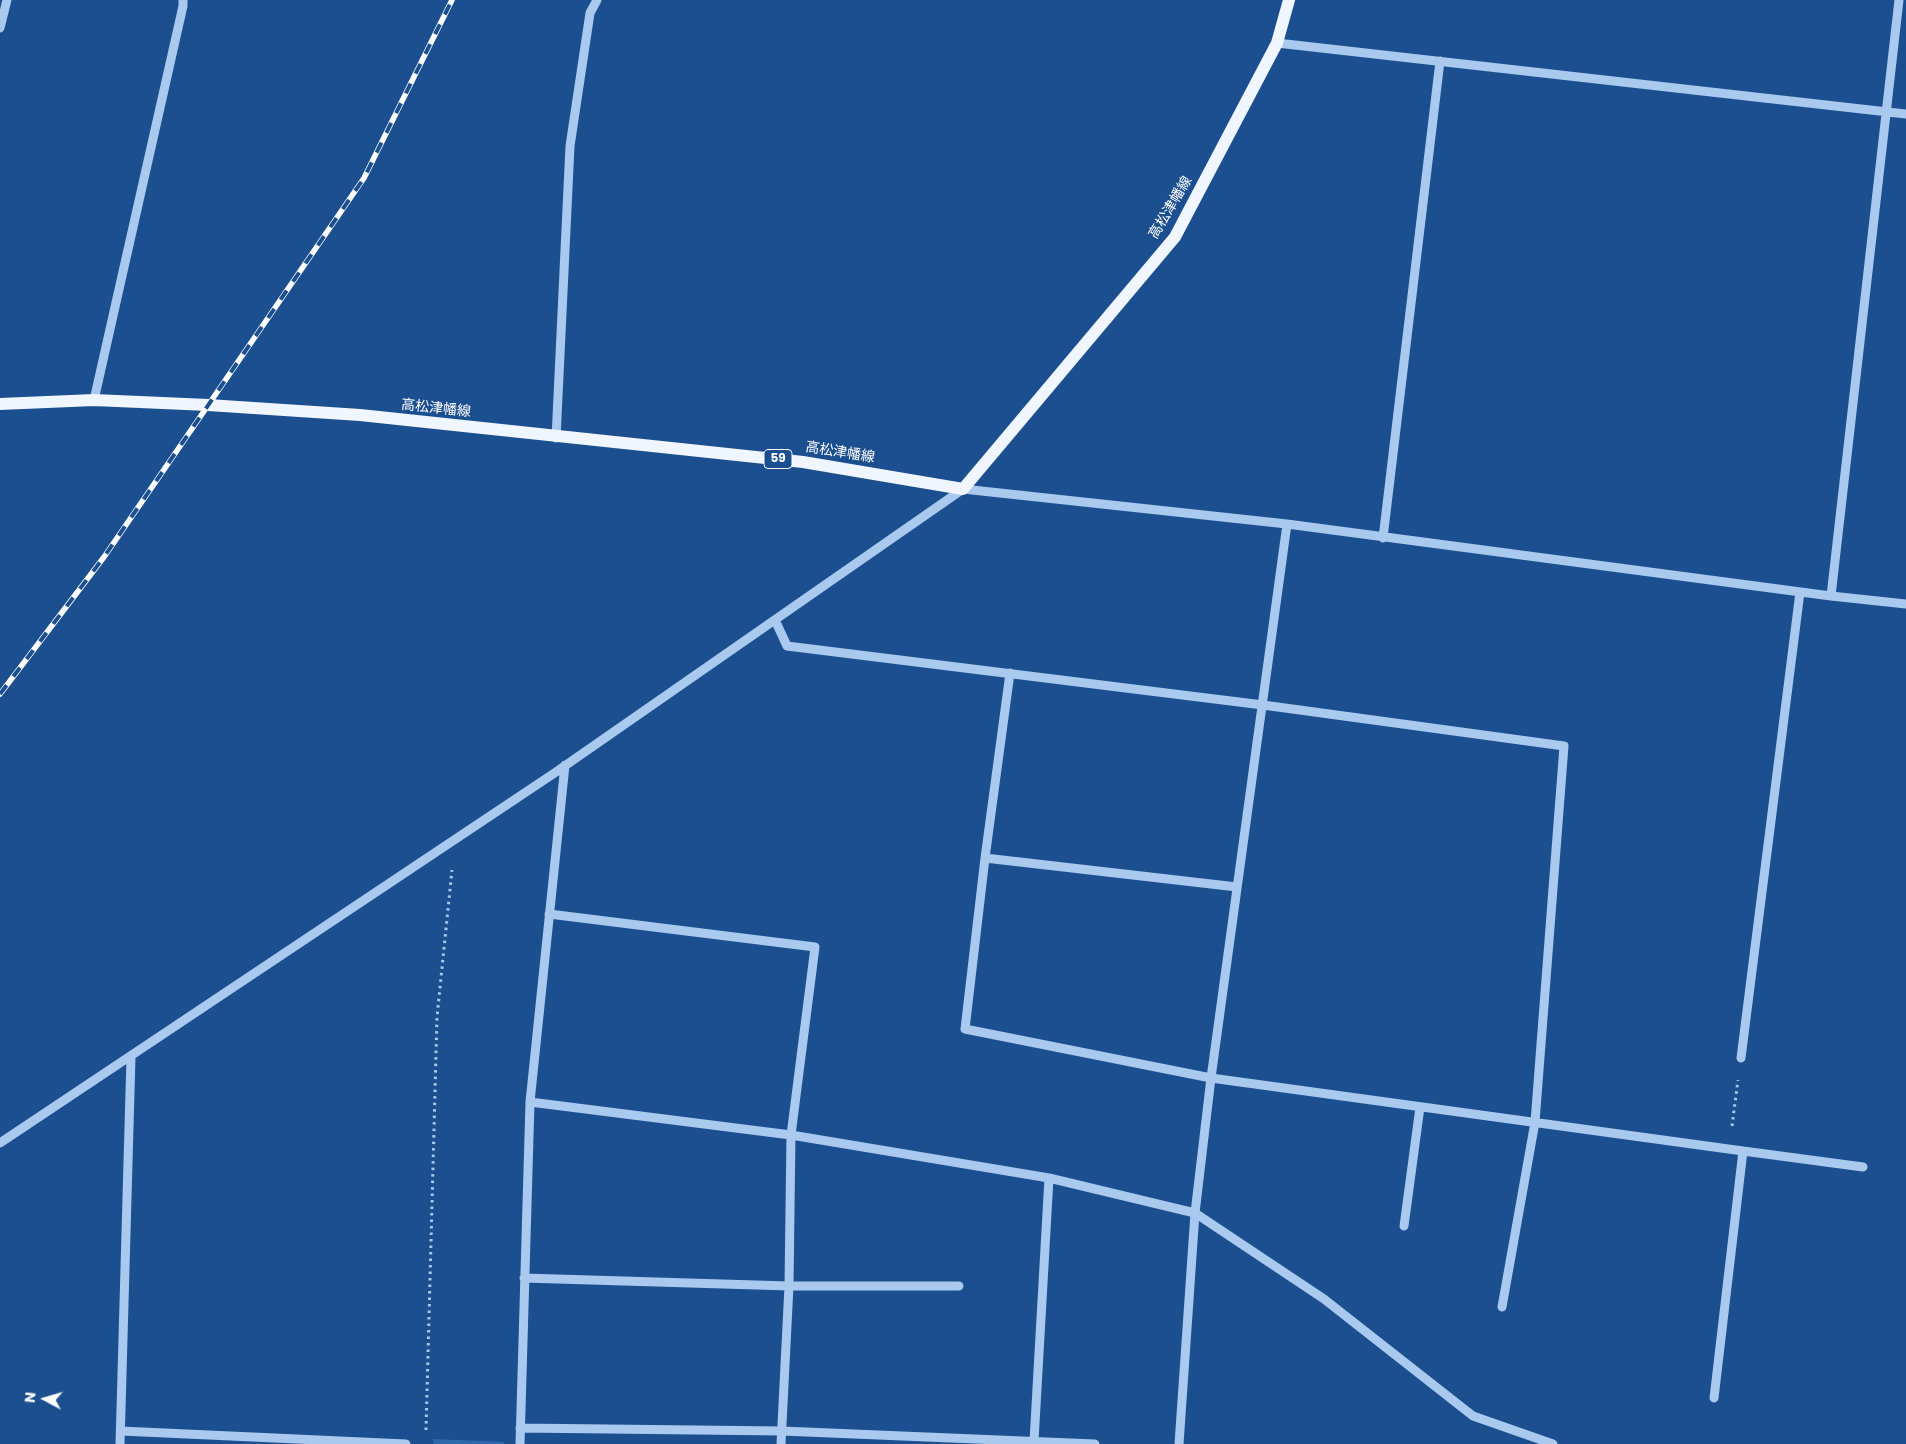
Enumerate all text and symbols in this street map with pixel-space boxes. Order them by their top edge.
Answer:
street label: 高松津幡線 [1146,174,1196,242]
street label: 高松津幡線 [400,397,472,421]
street label: 高松津幡線 [804,439,876,467]
road number: 59 [764,449,792,468]
north arrow [20,1374,70,1424]
text: N [20,1391,41,1404]

